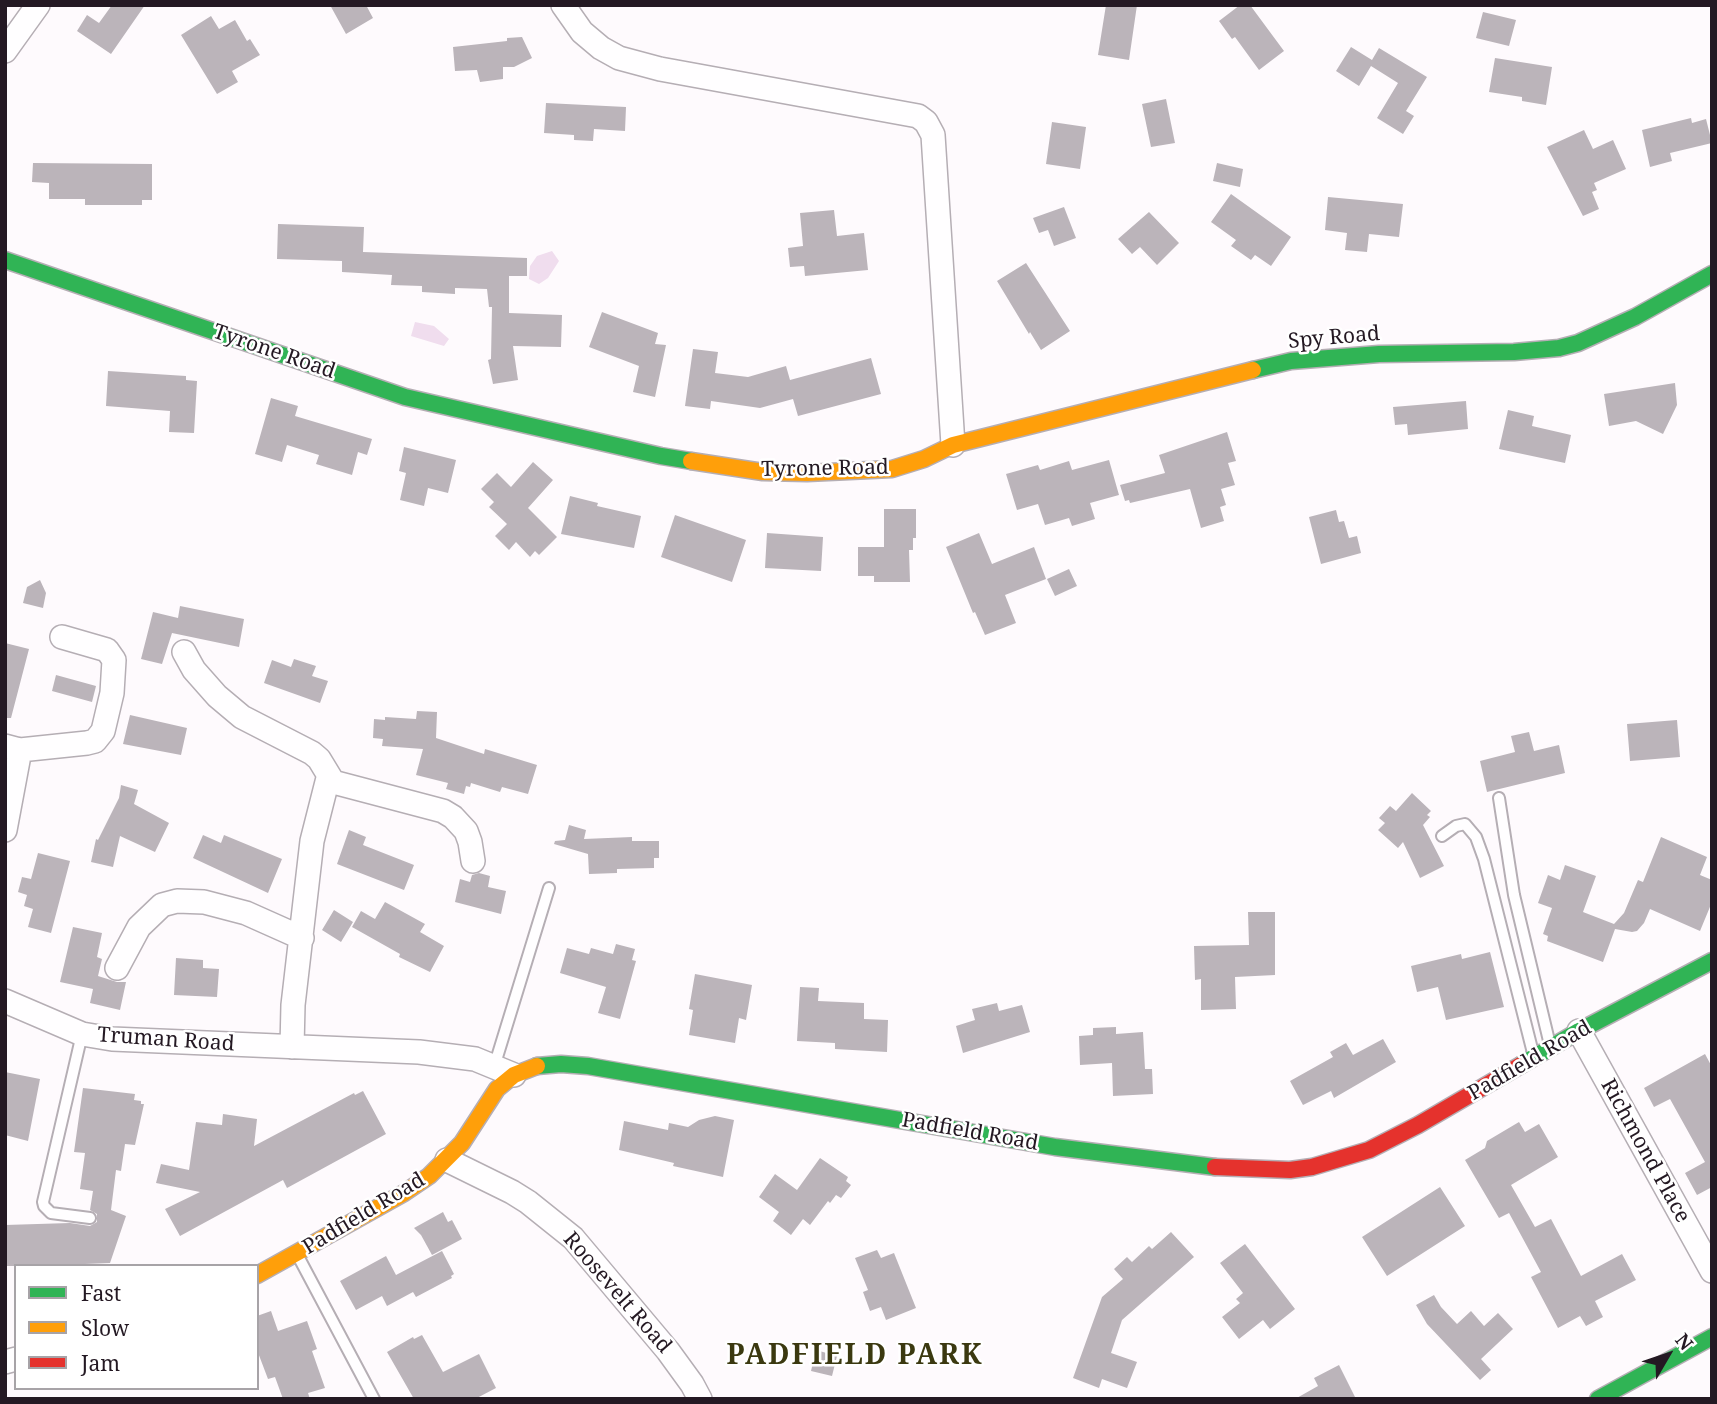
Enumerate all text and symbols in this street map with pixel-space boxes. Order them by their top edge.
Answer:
street label: Tyrone Road [210,319,338,385]
street label: Spy Road [1287,321,1381,355]
street label: Tyrone Road [761,455,889,483]
street label: Padfield Road [1464,1016,1596,1106]
street label: Truman Road [97,1023,235,1057]
street label: Richmond Place [1595,1075,1695,1227]
street label: Padfield Road [900,1108,1040,1156]
street label: Padfield Road [298,1168,430,1260]
street label: Roosevelt Road [558,1227,676,1359]
legend [14,1264,259,1390]
text: Fast [81,1279,121,1307]
text: Slow [81,1314,129,1342]
north arrow [1633,1320,1703,1390]
text: N [1669,1328,1699,1356]
district label: PADFIELD PARK [728,1339,982,1373]
text: Jam [81,1349,120,1377]

